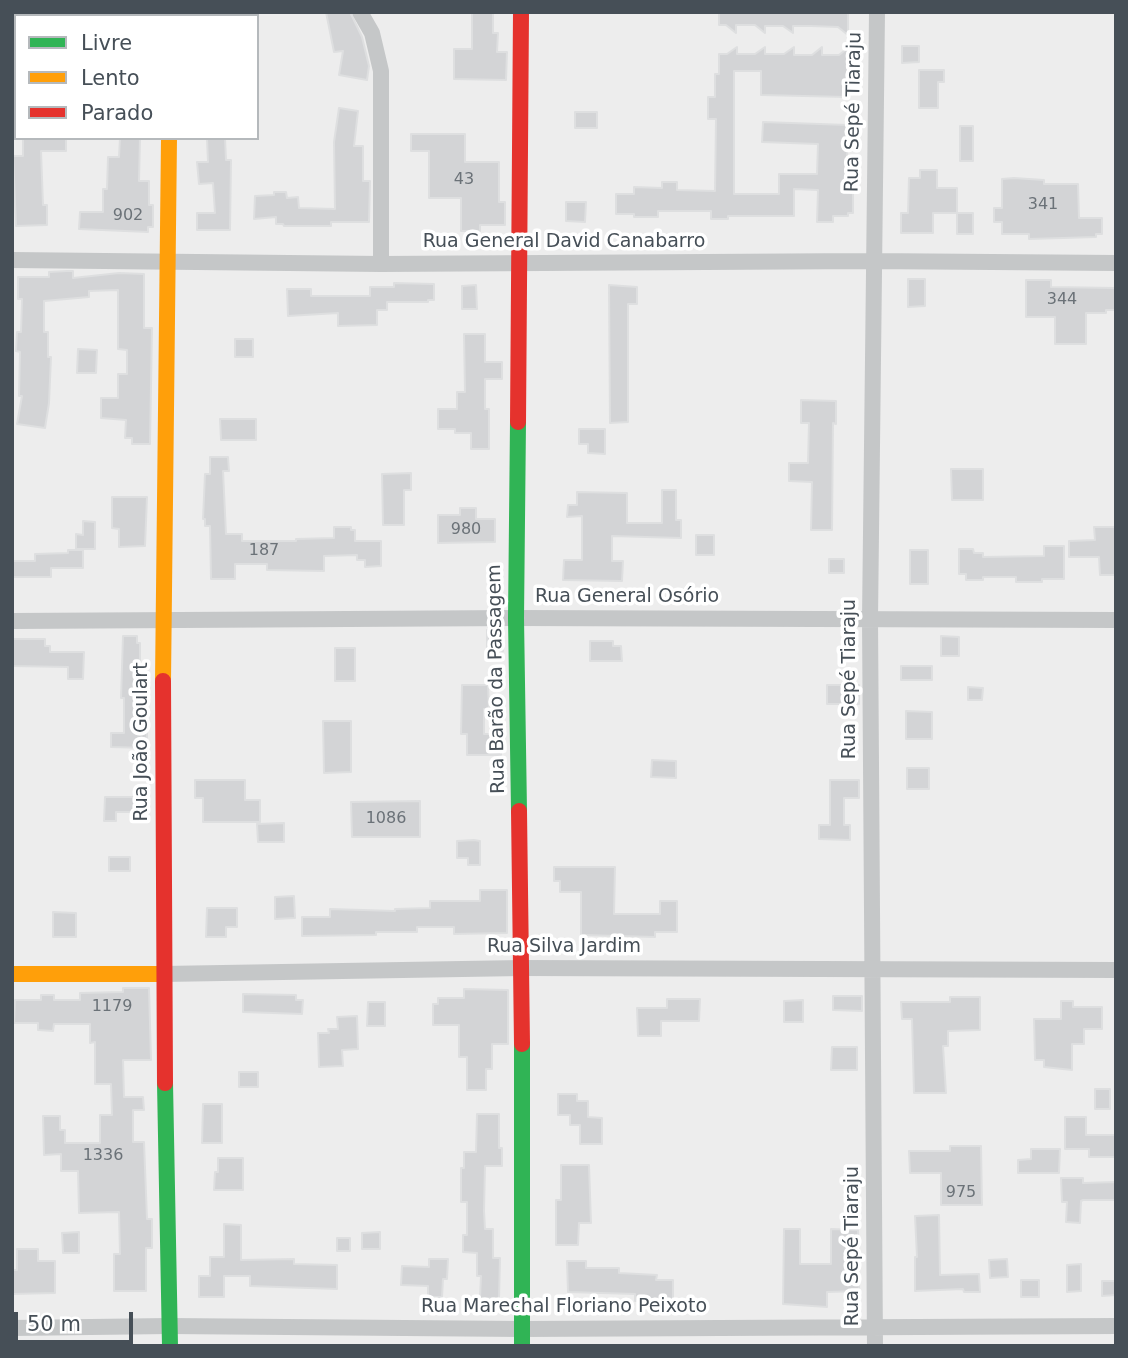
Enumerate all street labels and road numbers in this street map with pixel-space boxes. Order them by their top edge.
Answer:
street label: Rua Sepé Tiaraju [841,32,867,192]
street label: Rua General David Canabarro [423,231,705,253]
street label: Rua Barão da Passagem [484,564,510,794]
street label: Rua General Osório [535,586,719,608]
street label: Rua Sepé Tiaraju [839,599,861,759]
street label: Rua João Goulart [131,662,153,822]
street label: Rua Silva Jardim [487,936,641,958]
street label: Rua Sepé Tiaraju [842,1166,864,1326]
street label: Rua Marechal Floriano Peixoto [421,1296,707,1318]

